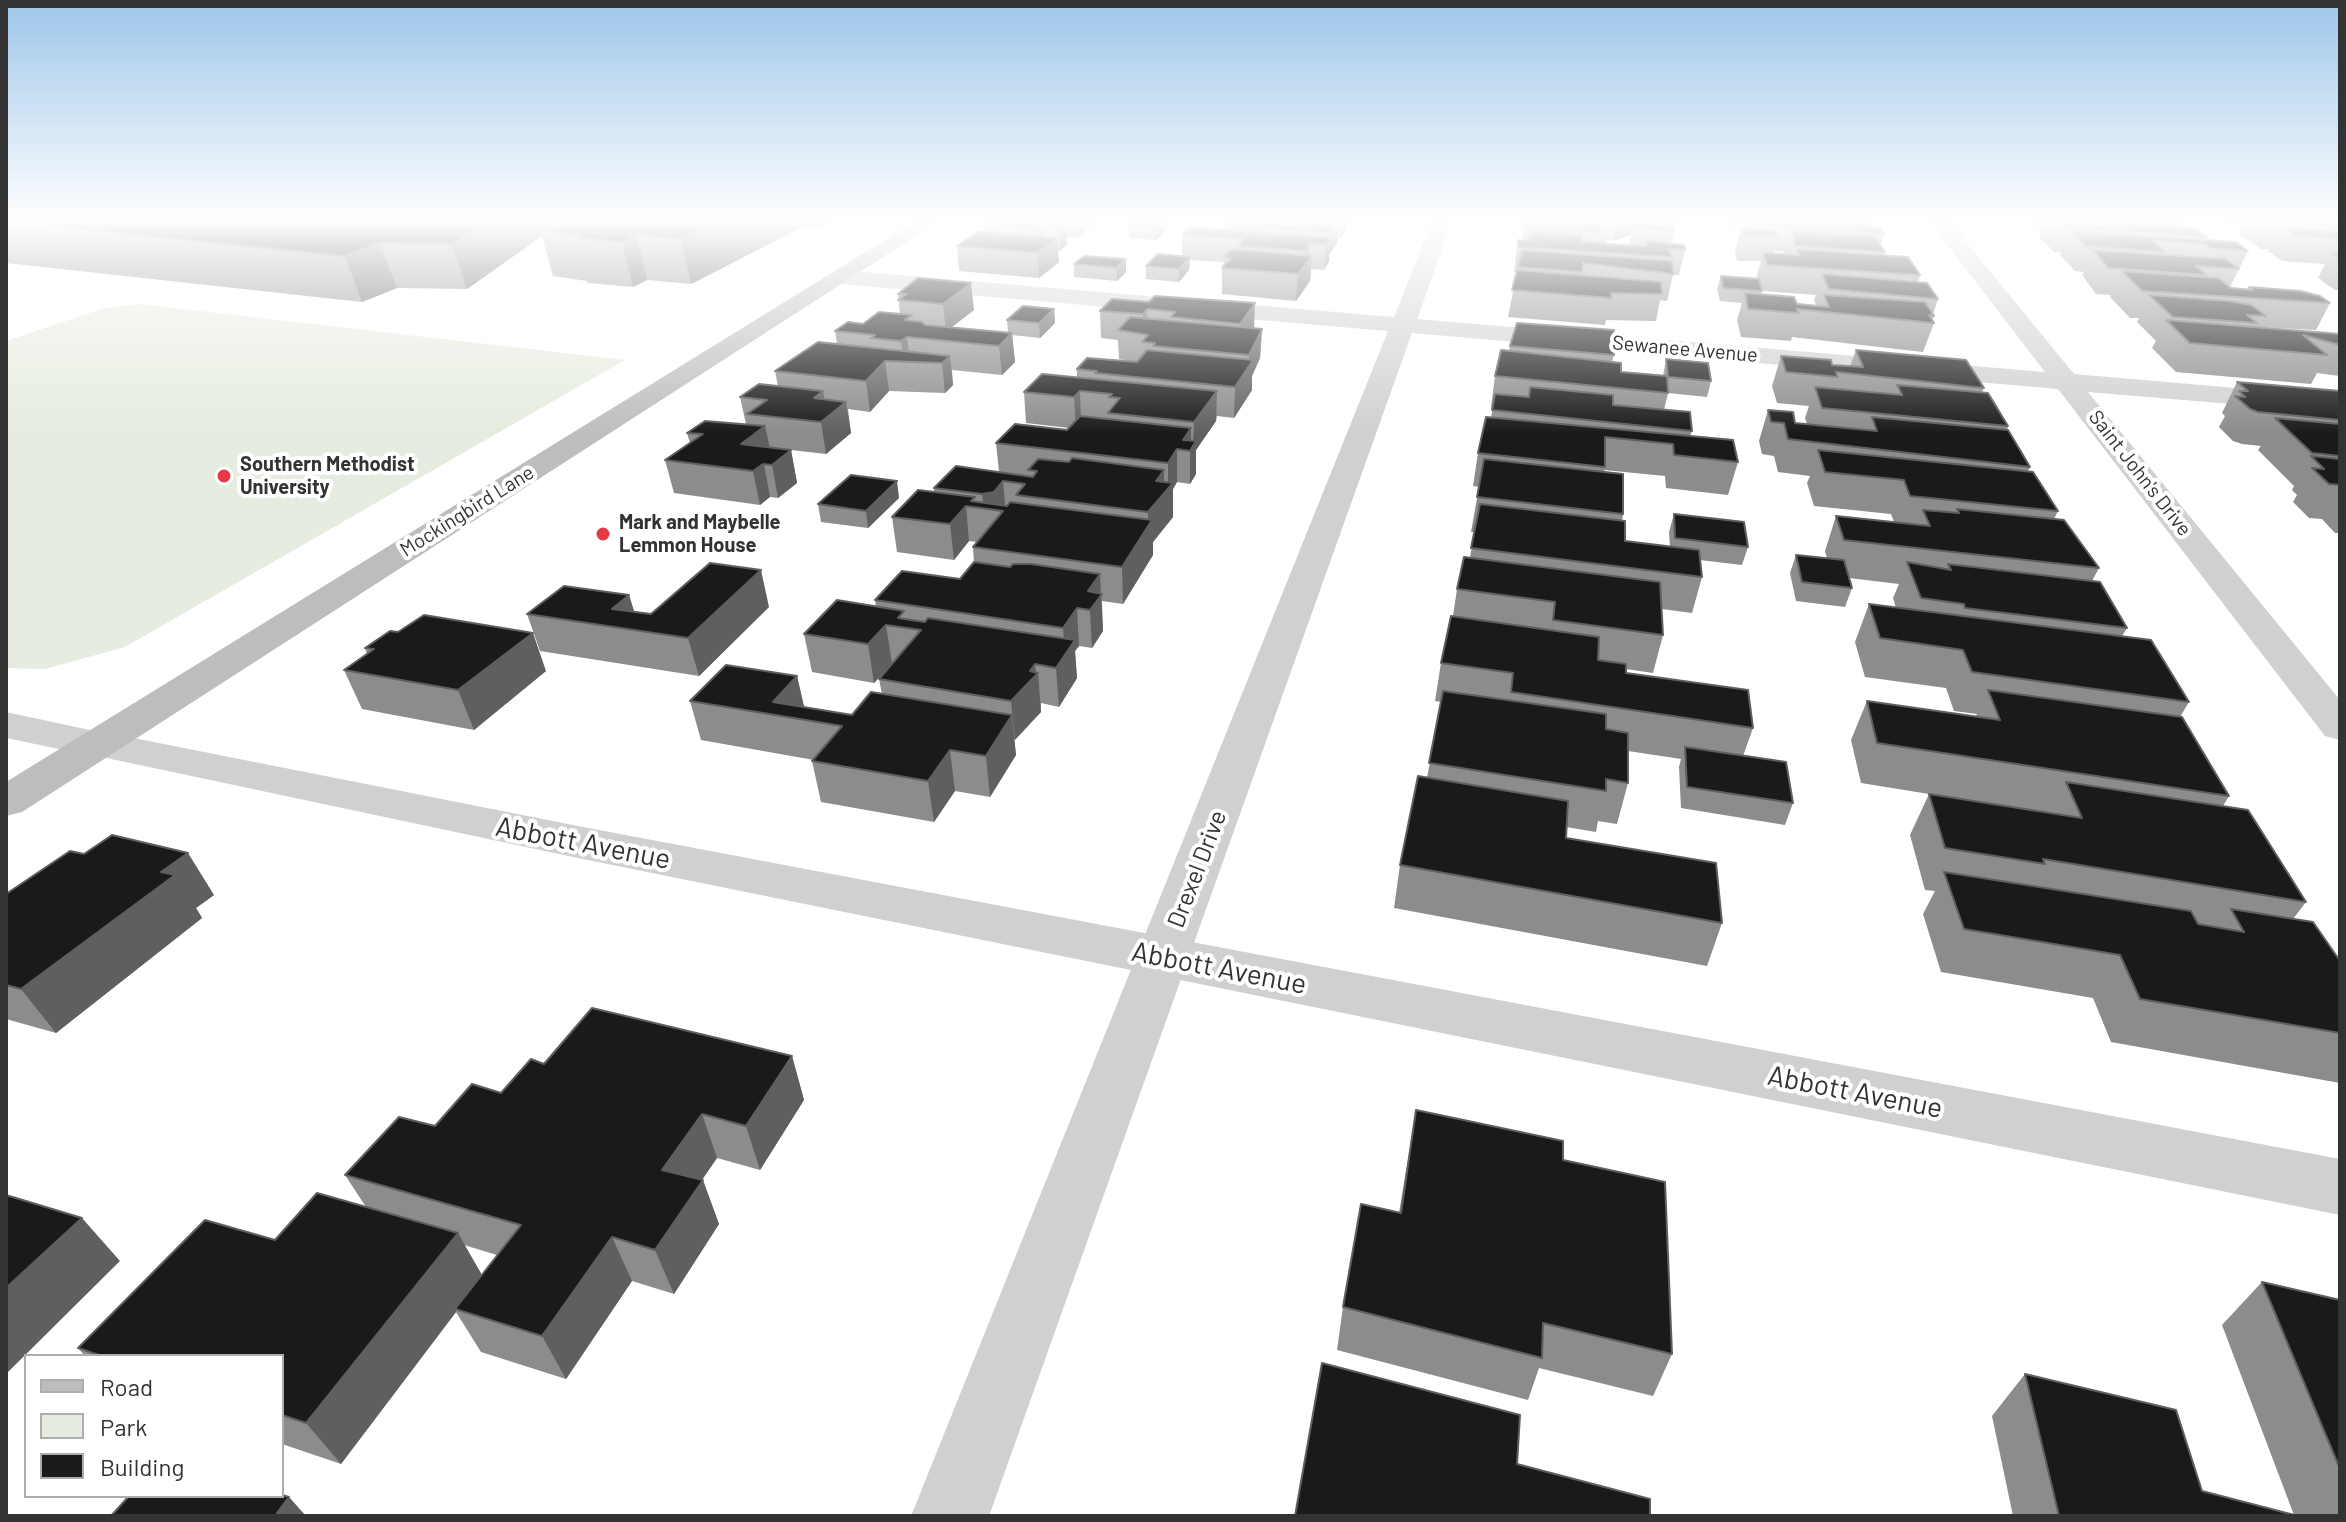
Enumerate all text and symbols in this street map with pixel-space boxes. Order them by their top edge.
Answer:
street label: Sewanee Avenue [1611,331,1759,367]
street label: Saint John's Drive [2084,405,2196,541]
place label: Southern Methodist University [240,452,415,499]
street label: Mockingbird Lane [396,460,538,562]
marker: Southern Methodist University [215,467,233,485]
place label: Mark and Maybelle Lemmon House [619,510,780,557]
marker: Mark and Maybelle Lemmon House [594,525,612,543]
street label: Drexel Drive [1161,806,1233,932]
street label: Abbott Avenue [493,810,673,876]
street label: Abbott Avenue [1129,935,1309,1001]
street label: Abbott Avenue [1765,1059,1945,1125]
legend [24,1354,284,1498]
text: Road [100,1372,153,1401]
text: Park [100,1412,147,1441]
text: Building [100,1452,184,1481]

